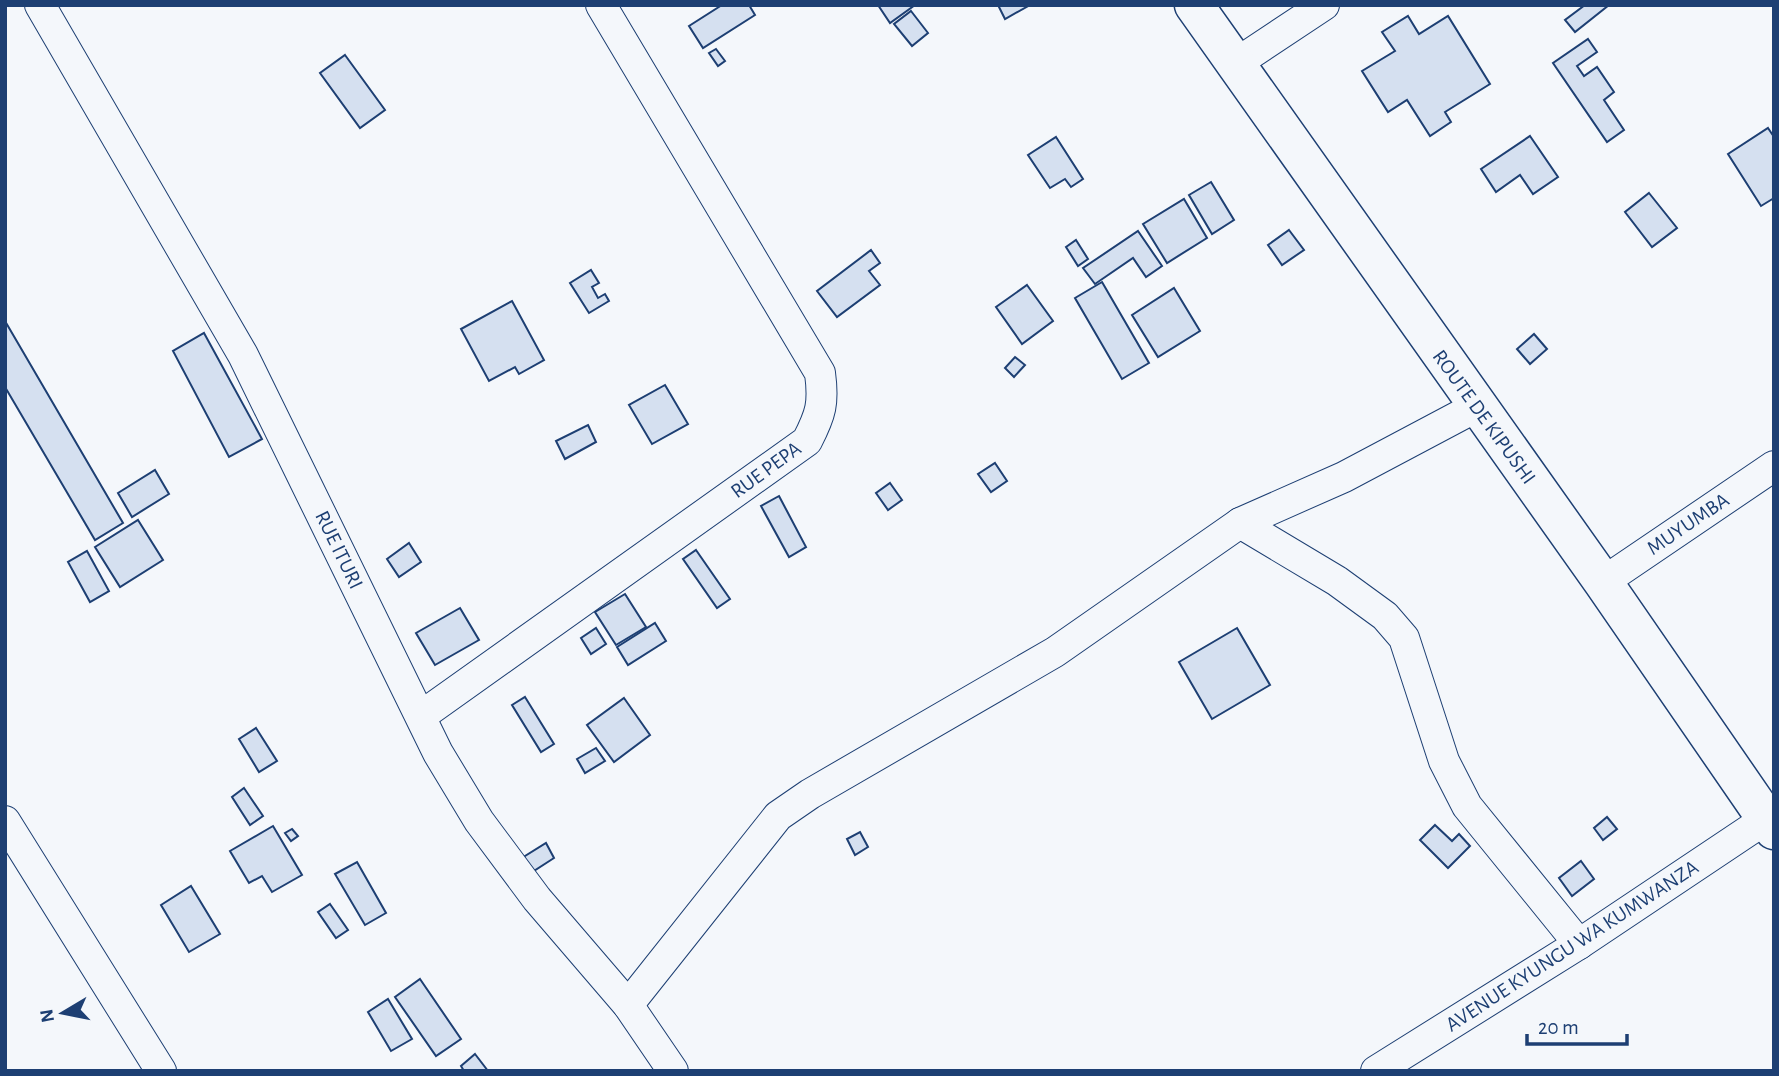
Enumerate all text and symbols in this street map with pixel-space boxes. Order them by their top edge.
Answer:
street label: ROUTE DE KIPUSHI [1428,346,1540,488]
street label: RUE PEPA [727,438,805,502]
street label: MUYUMBA [1643,489,1733,559]
street label: RUE ITURI [311,508,367,592]
street label: AVENUE KYUNGU WA KUMWANZA [1442,856,1702,1036]
north arrow [28,978,98,1048]
scale bar [1527,1002,1627,1046]
text: N [37,1008,58,1024]
text: 20 m [1538,1017,1579,1038]

